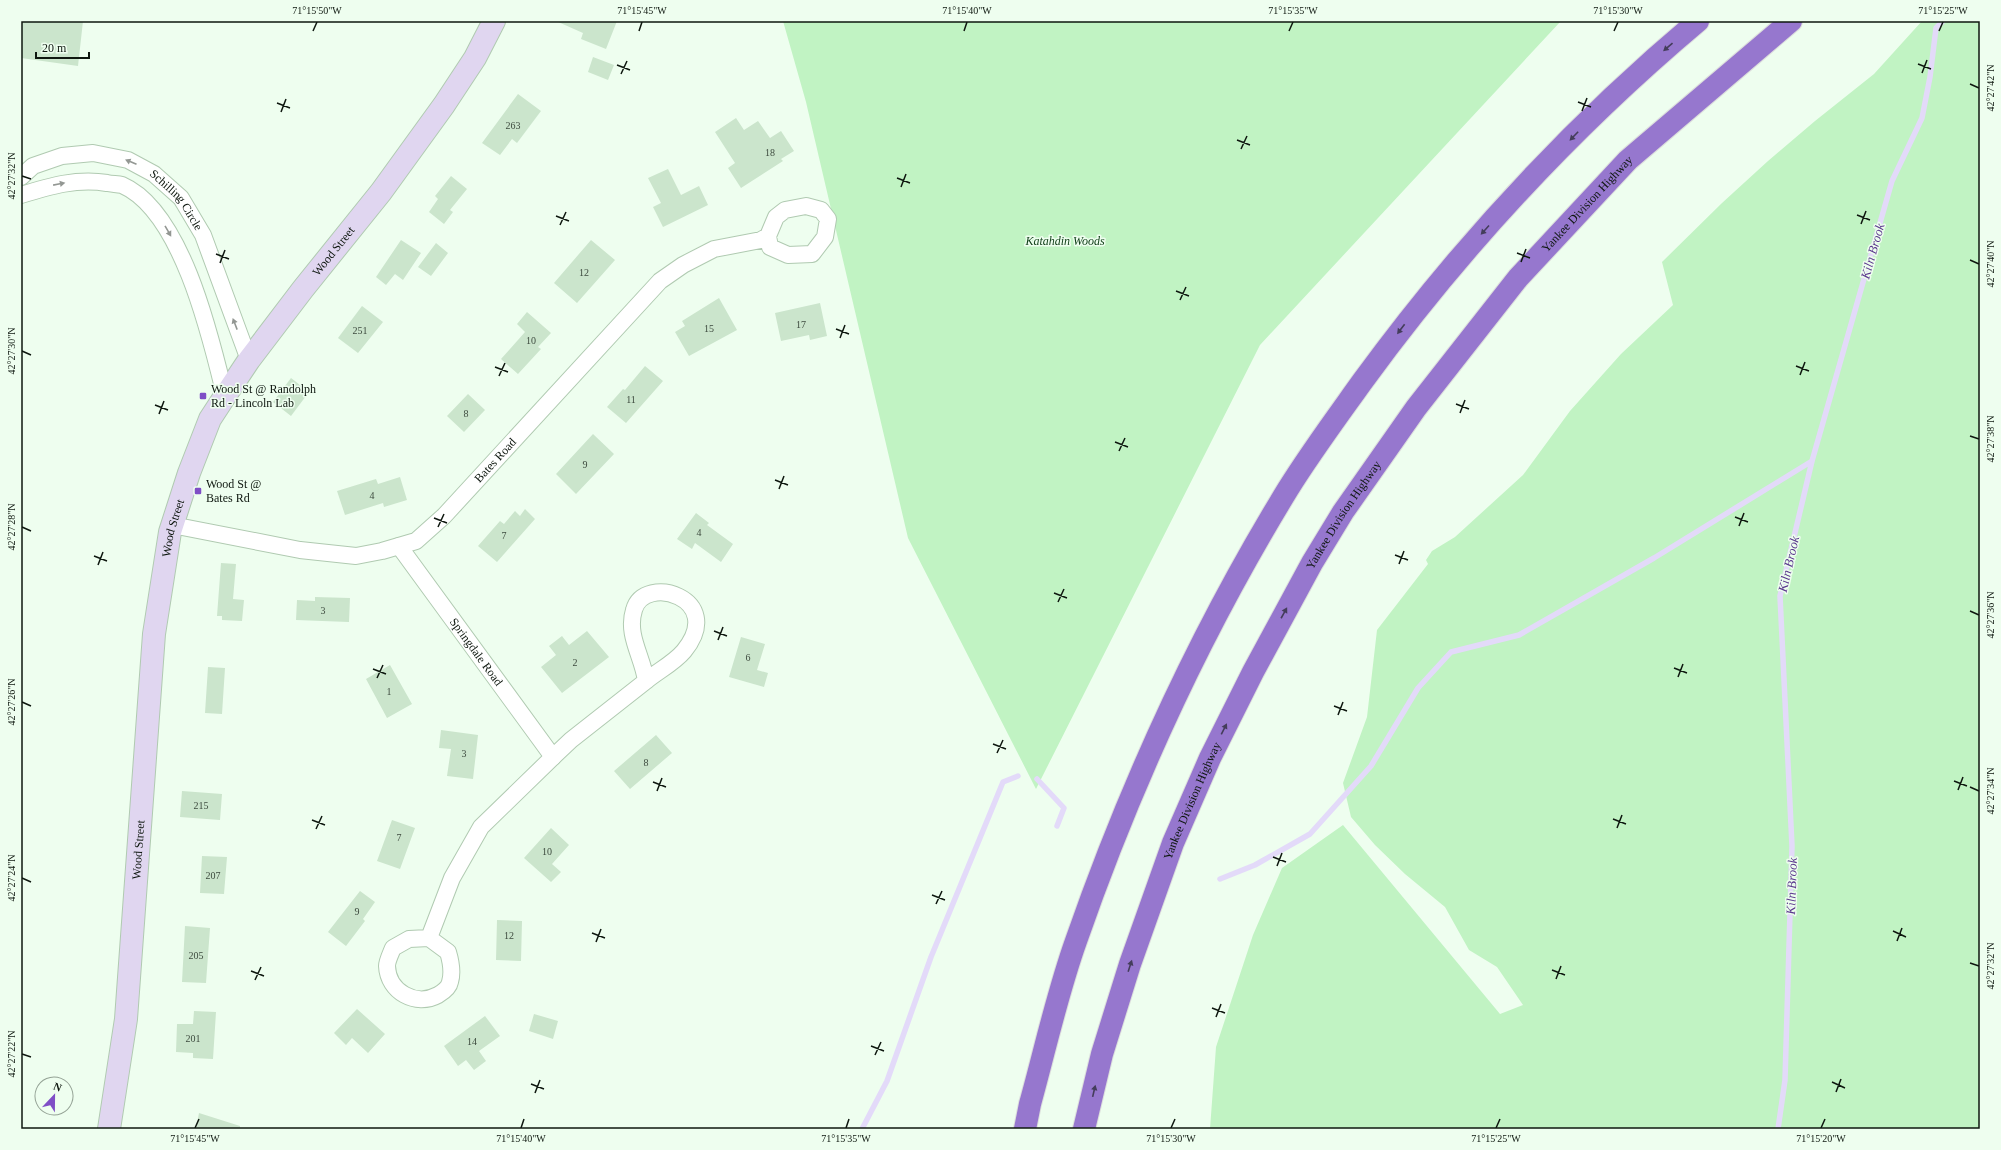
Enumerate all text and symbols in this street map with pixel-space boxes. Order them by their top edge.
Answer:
text: 71°15'50"W [292,5,342,16]
text: 71°15'45"W [617,5,667,16]
text: 71°15'40"W [942,5,992,16]
text: 71°15'35"W [1268,5,1318,16]
text: 71°15'30"W [1593,5,1643,16]
text: 71°15'25"W [1918,5,1968,16]
scale bar [36,34,89,60]
text: 20 m [42,41,67,55]
one-way arrow [1663,42,1674,51]
text: 42°27'42"N [1985,64,1996,112]
house number: 263 [506,120,521,131]
one-way arrow [1569,131,1579,141]
house number: 18 [765,147,775,158]
text: 42°27'32"N [6,152,17,200]
street label: Yankee Division Highway [1539,152,1635,255]
one-way arrow [124,159,136,165]
street label: Schilling Circle [147,167,206,233]
one-way arrow [52,181,65,187]
water label: Kiln Brook [1857,221,1888,282]
street label: Wood Street [309,223,358,279]
one-way arrow [164,225,171,237]
one-way arrow [1480,225,1489,235]
park label: Katahdin Woods [1024,234,1105,248]
text: 42°27'40"N [1985,240,1996,288]
house number: 12 [579,267,589,278]
one-way arrow [232,318,238,330]
house number: 17 [796,319,806,330]
house number: 15 [704,323,714,334]
one-way arrow [1396,324,1405,335]
house number: 251 [353,325,368,336]
text: 42°27'30"N [6,327,17,375]
house number: 10 [526,335,536,346]
place label: Wood St @ Randolph Rd - Lincoln Lab [211,382,316,410]
marker: Wood St @ Randolph Rd - Lincoln Lab [198,391,208,401]
house number: 11 [626,394,636,405]
house number: 8 [464,408,469,419]
text: 42°27'38"N [1985,415,1996,463]
street label: Bates Road [472,435,519,485]
street label: Yankee Division Highway [1303,458,1384,572]
house number: 9 [583,459,588,470]
place label: Wood St @ Bates Rd [206,477,261,505]
marker: Wood St @ Bates Rd [193,486,203,496]
house number: 4 [370,490,375,501]
street label: Wood Street [159,497,187,558]
text: 42°27'28"N [6,503,17,551]
house number: 4 [697,527,702,538]
house number: 7 [502,530,507,541]
water label: Kiln Brook [1775,534,1802,595]
text: 42°27'36"N [1985,591,1996,639]
house number: 3 [321,605,326,616]
one-way arrow [1281,608,1288,619]
street label: Springdale Road [447,615,506,688]
house number: 6 [746,652,751,663]
house number: 2 [573,657,578,668]
text: 42°27'26"N [6,678,17,726]
house number: 1 [387,686,392,697]
one-way arrow [1221,723,1227,734]
street label: Yankee Division Highway [1161,740,1224,862]
house number: 3 [462,748,467,759]
house number: 8 [644,757,649,768]
text: 42°27'34"N [1985,767,1996,815]
house number: 215 [194,800,209,811]
street label: Wood Street [129,819,147,880]
house number: 7 [397,832,402,843]
house number: 10 [542,846,552,857]
text: 42°27'24"N [6,854,17,902]
water label: Kiln Brook [1783,857,1800,916]
house number: 207 [206,870,221,881]
house number: 9 [355,906,360,917]
house number: 12 [504,930,514,941]
text: 42°27'32"N [1985,942,1996,990]
house number: 205 [189,950,204,961]
one-way arrow [1127,960,1133,972]
text: 42°27'22"N [6,1030,17,1078]
house number: 201 [186,1033,201,1044]
house number: 14 [467,1036,477,1047]
north arrow [34,1076,74,1116]
text: N [52,1080,64,1094]
one-way arrow [1091,1085,1097,1097]
text: 71°15'45"W [170,1133,220,1144]
text: 71°15'40"W [496,1133,546,1144]
text: 71°15'35"W [821,1133,871,1144]
text: 71°15'30"W [1146,1133,1196,1144]
text: 71°15'25"W [1471,1133,1521,1144]
text: 71°15'20"W [1796,1133,1846,1144]

